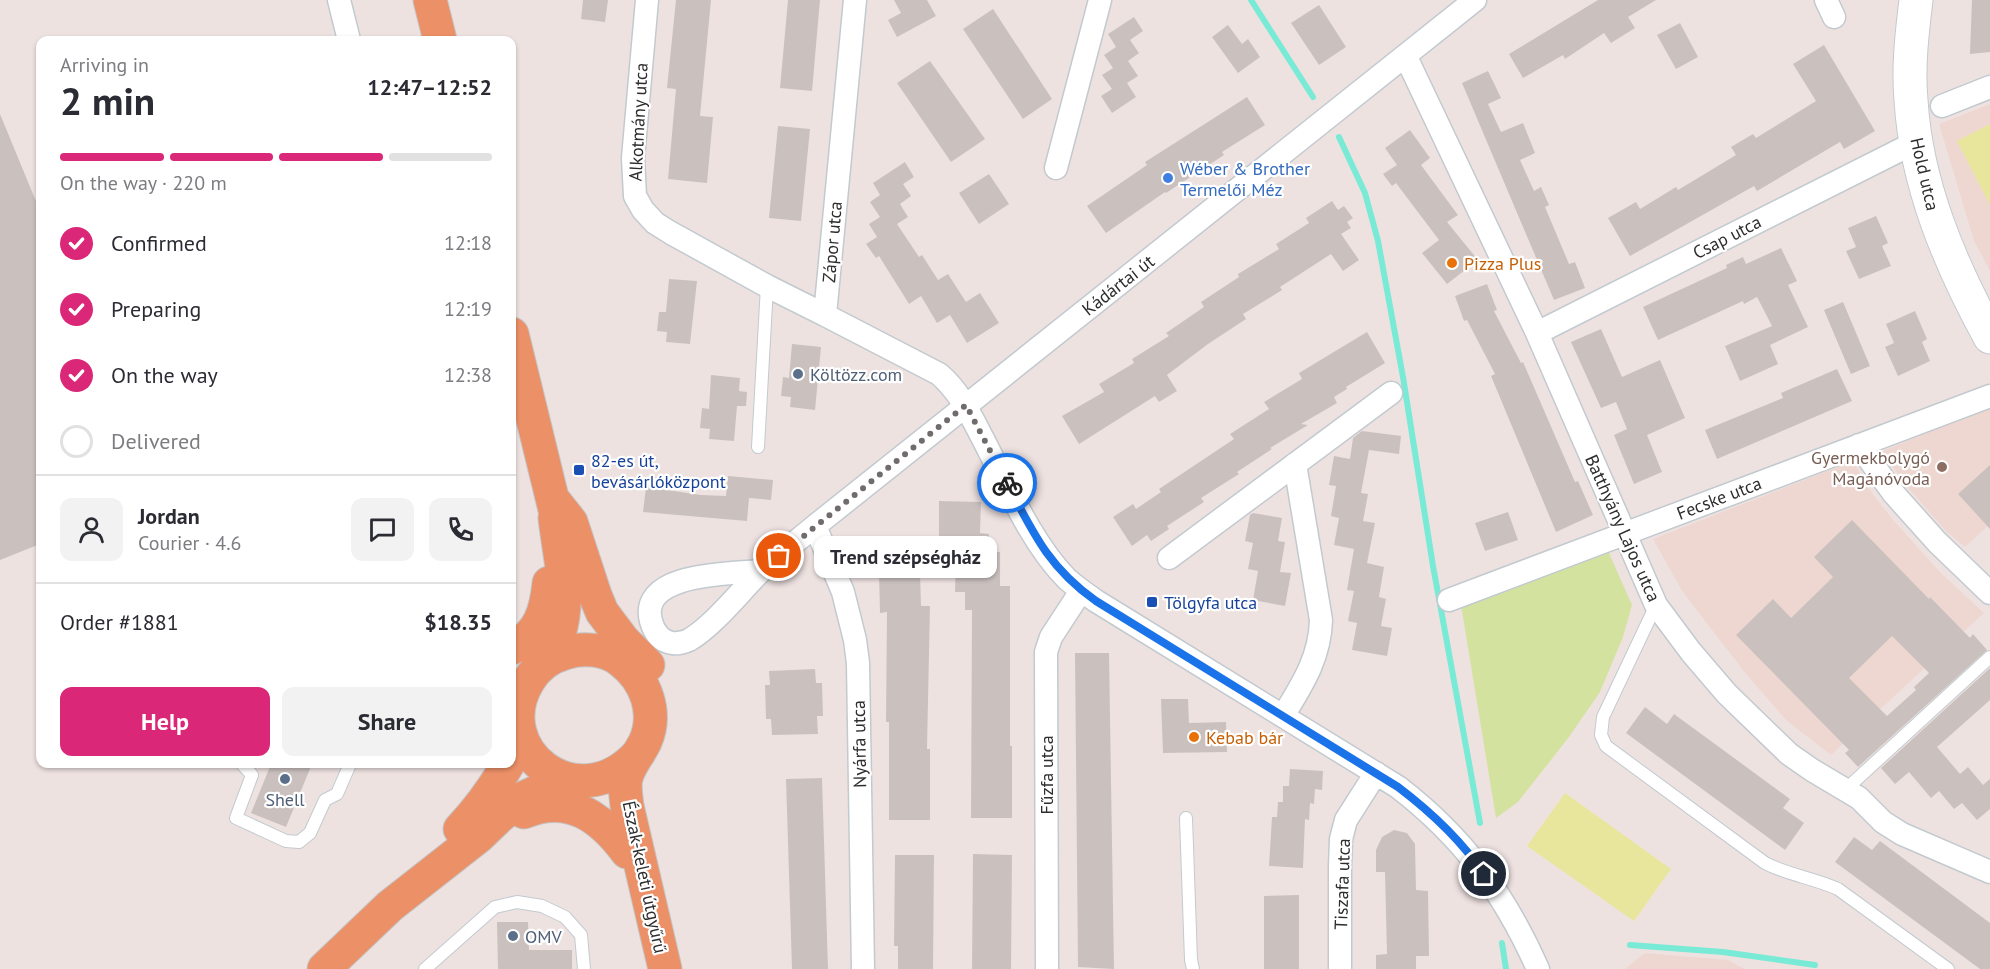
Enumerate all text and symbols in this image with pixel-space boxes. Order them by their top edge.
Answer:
text: Arriving in [60,52,149,78]
street label: Alkotmány utca [623,62,653,182]
text: 12:47–12:52 [367,73,492,101]
text: 2 min [60,75,155,126]
street label: Hold utca [1905,135,1945,213]
place label: Wéber & Brother Termelői Méz [1180,157,1310,201]
text: On the way · 220 m [60,170,227,196]
marker: Wéber & Brother Termelői Méz [1161,171,1175,185]
street label: Zápor utca [817,200,847,284]
street label: Csap utca [1689,210,1765,264]
icon: check [60,227,93,260]
text: Confirmed [111,229,207,257]
text: 12:18 [444,230,492,256]
street label: Kádártai út [1077,250,1159,320]
place label: Pizza Plus [1464,252,1541,275]
marker: Pizza Plus [1445,256,1459,270]
icon: check [60,293,93,326]
text: Preparing [111,295,201,323]
text: 12:19 [444,296,492,322]
icon: check [60,359,93,392]
text: On the way [111,361,218,389]
text: 12:38 [444,362,492,388]
place label: Költözz.com [810,363,902,386]
marker: Költözz.com [791,367,805,381]
text: Delivered [111,427,201,455]
place label: Gyermekbolygó Magánóvoda [1811,446,1930,490]
place label: 82-es út, bevásárlóközpont [591,449,726,493]
street label: Batthyány Lajos utca [1580,451,1666,605]
courier [977,453,1037,513]
marker: Gyermekbolygó Magánóvoda [1935,460,1949,474]
marker: 82-es út, bevásárlóközpont [572,463,586,477]
icon: bike [991,467,1024,500]
street label: Fecske utca [1673,471,1765,525]
button: person [60,498,123,561]
button: chat [351,498,414,561]
button: phone [429,498,492,561]
text: Jordan [138,502,200,530]
text: Courier · 4.6 [138,530,241,556]
pin [753,530,804,581]
callout: Trend szépségház [815,535,998,577]
icon: bag [762,539,795,572]
text: Trend szépségház [830,544,981,570]
place label: Tölgyfa utca [1164,591,1257,614]
marker: Tölgyfa utca [1145,595,1159,609]
text: Order #1881 [60,608,179,636]
text: $18.35 [424,608,492,636]
button: Help [60,687,270,756]
button: Share [282,687,492,756]
street label: Nyárfa utca [847,700,871,788]
place label: Kebab bár [1206,726,1283,749]
marker: Kebab bár [1187,730,1201,744]
street label: Fűzfa utca [1035,735,1058,815]
marker: Shell [278,772,292,786]
place label: Shell [265,788,305,811]
street label: Észak-keleti útgyűrű [618,799,672,955]
street label: Tiszafa utca [1329,838,1355,930]
pin [1458,848,1509,899]
icon: home [1467,857,1500,890]
place label: OMV [525,925,563,948]
marker: OMV [506,929,520,943]

